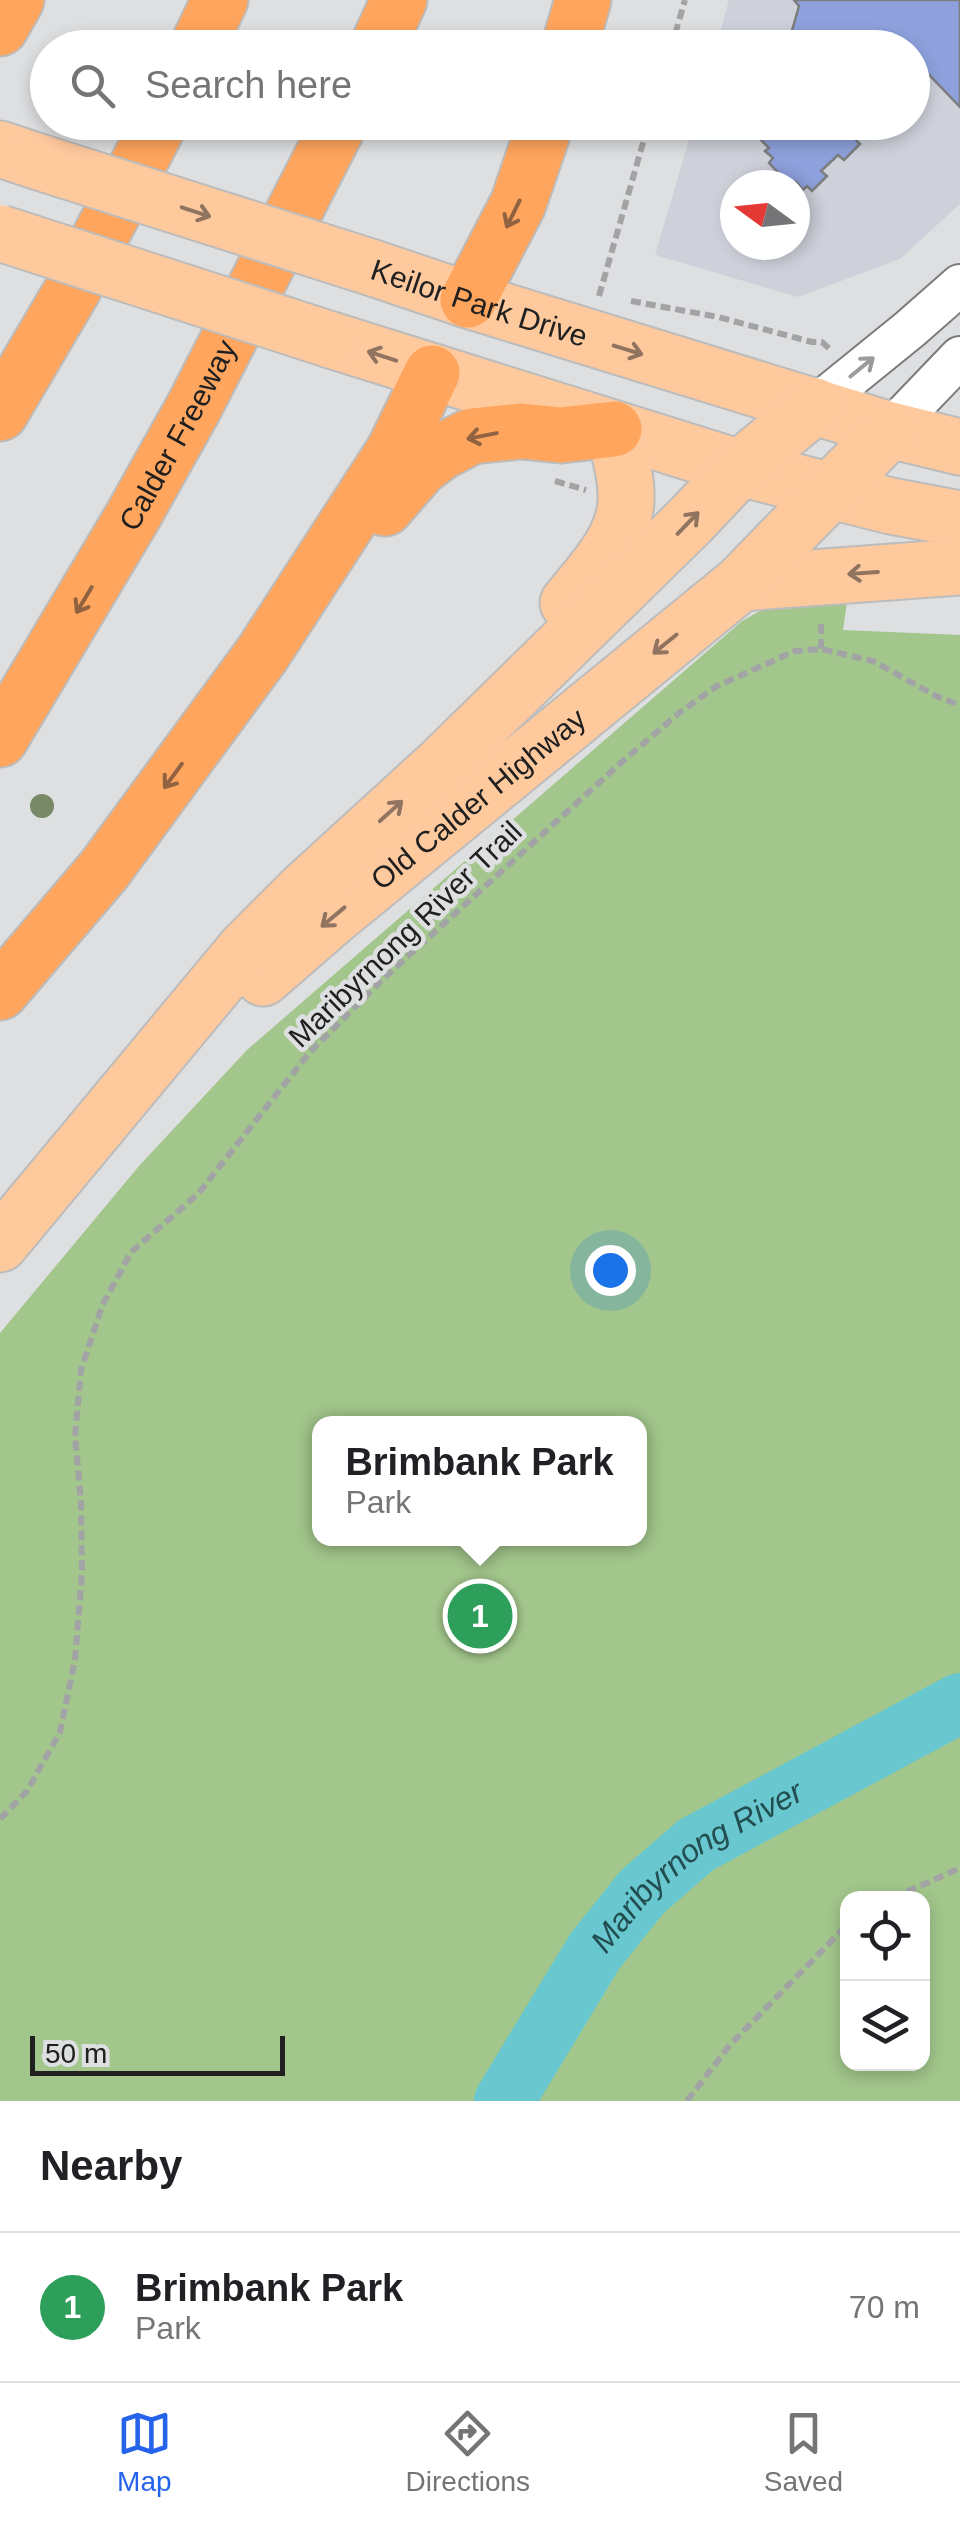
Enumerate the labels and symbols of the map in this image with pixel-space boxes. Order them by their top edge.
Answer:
north arrow [720,170,810,260]
one-way arrow [502,198,521,228]
one-way arrow [180,204,211,222]
street label: Keilor Park Drive [367,252,592,352]
street label: Calder Freeway [112,334,242,536]
one-way arrow [612,342,643,360]
one-way arrow [366,346,398,364]
one-way arrow [849,356,875,378]
one-way arrow [467,427,499,446]
one-way arrow [675,511,699,535]
one-way arrow [847,564,879,583]
one-way arrow [74,585,94,614]
one-way arrow [653,633,679,655]
street label: Old Calder Highway [364,701,592,896]
one-way arrow [163,762,184,789]
one-way arrow [378,800,403,823]
street label: Maribyrnong River Trail [282,814,528,1054]
one-way arrow [321,905,346,928]
your location [585,1245,636,1296]
pin: 1 [448,1578,512,1654]
water label: Maribyrnong River [583,1772,810,1959]
scale bar [30,2031,285,2076]

